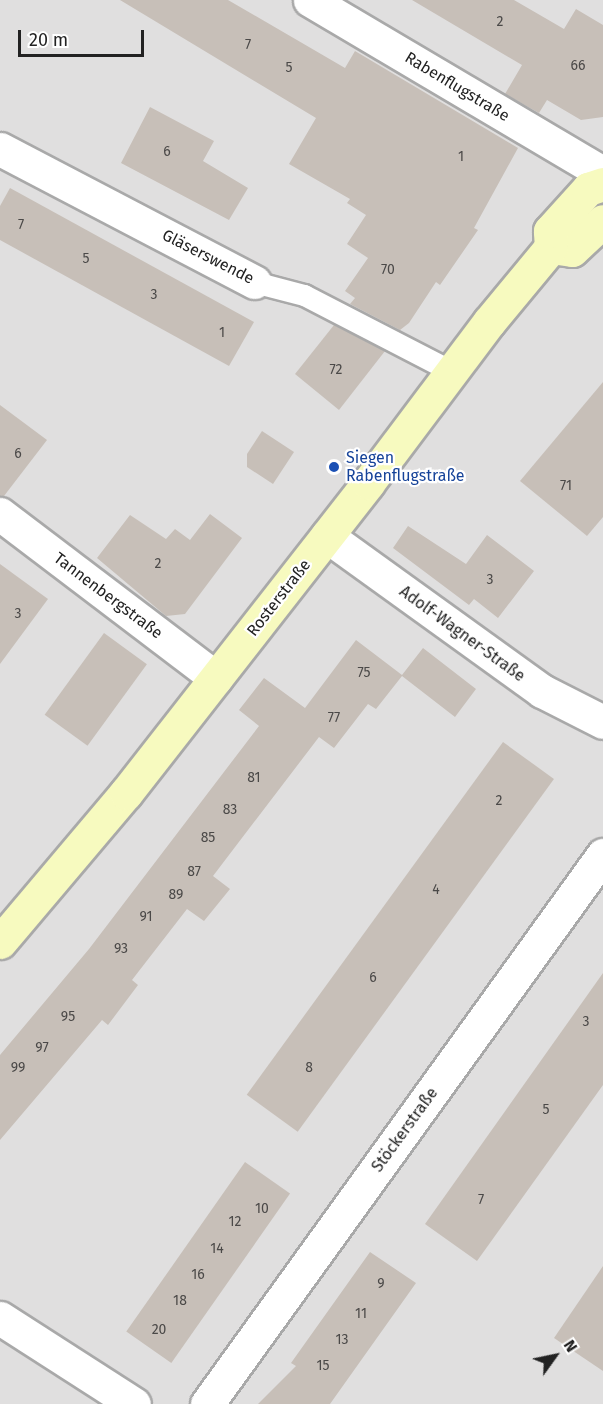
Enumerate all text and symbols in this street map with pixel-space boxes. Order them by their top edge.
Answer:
house number: 2 [497,14,503,30]
scale bar [21,18,147,56]
text: 20 m [29,29,68,51]
house number: 7 [245,37,251,53]
street label: Rabenflugstraße [401,48,513,126]
house number: 66 [571,58,585,74]
house number: 5 [285,60,293,76]
house number: 6 [163,144,171,160]
house number: 1 [458,149,464,165]
house number: 7 [18,217,24,233]
street label: Gläserswende [159,226,257,288]
house number: 5 [82,251,90,267]
house number: 70 [381,262,395,278]
house number: 3 [151,287,157,303]
house number: 1 [219,325,225,341]
house number: 72 [330,362,342,378]
house number: 6 [14,446,22,462]
place label: Siegen Rabenflugstraße [346,448,465,486]
marker: Siegen Rabenflugstraße [327,460,341,474]
house number: 71 [560,478,572,494]
street label: Tannenbergstraße [50,549,166,643]
house number: 2 [155,556,161,572]
street label: Rosterstraße [243,556,315,640]
house number: 3 [487,572,493,588]
street label: Adolf-Wagner-Straße [396,582,528,686]
house number: 3 [15,606,21,622]
house number: 75 [357,665,371,681]
house number: 77 [328,710,340,726]
house number: 81 [247,770,261,786]
house number: 2 [496,793,502,809]
house number: 83 [223,802,237,818]
house number: 85 [201,830,215,846]
house number: 87 [187,864,201,880]
house number: 4 [432,882,440,898]
house number: 89 [169,887,183,903]
house number: 91 [139,909,153,925]
house number: 93 [114,941,128,957]
house number: 6 [369,970,377,986]
house number: 95 [61,1009,75,1025]
house number: 3 [583,1014,589,1030]
house number: 97 [35,1040,49,1056]
house number: 99 [11,1060,25,1076]
house number: 8 [305,1060,313,1076]
street label: Stöckerstraße [368,1084,442,1176]
house number: 5 [542,1102,550,1118]
house number: 7 [478,1192,484,1208]
house number: 10 [255,1201,269,1217]
house number: 12 [229,1214,241,1230]
house number: 14 [210,1241,224,1257]
house number: 16 [191,1267,205,1283]
house number: 9 [377,1276,385,1292]
house number: 18 [173,1293,187,1309]
house number: 11 [355,1306,367,1322]
house number: 20 [152,1322,166,1338]
north arrow [525,1326,585,1386]
house number: 13 [335,1332,349,1348]
text: N [560,1336,581,1356]
house number: 15 [316,1358,330,1374]

